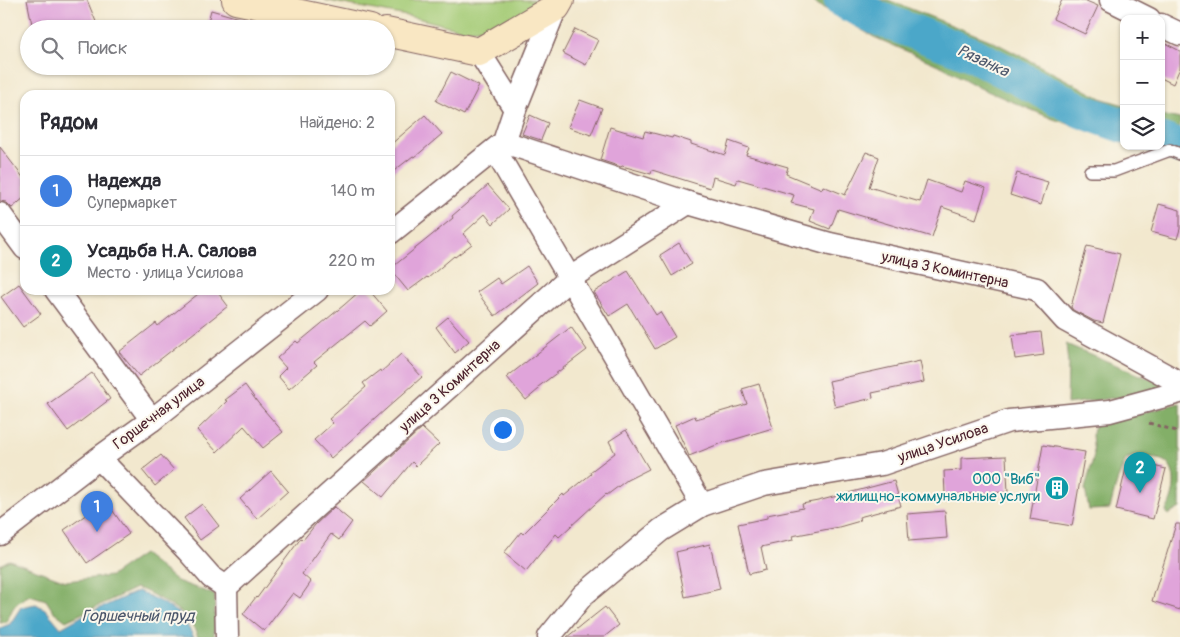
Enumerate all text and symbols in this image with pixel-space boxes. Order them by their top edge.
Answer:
map controls [1120,15,1165,150]
button: + [1120,15,1165,60]
search box [20,20,395,75]
icon: search [38,34,66,62]
text: Поиск [78,36,128,60]
water label: Рязанка [954,40,1013,82]
button: − [1120,60,1165,105]
button: layers [1120,105,1165,150]
text: Рядом [40,109,98,136]
text: Найдено: 2 [299,113,375,133]
text: Надежда [87,169,161,193]
text: 1 [53,181,59,201]
text: 140 m [331,181,375,201]
text: Супермаркет [87,193,177,213]
text: Усадьба Н.А. Салова [87,239,257,263]
street label: улица 3 Коминтерна [879,247,1010,293]
text: 2 [52,251,60,271]
text: 220 m [329,251,375,271]
text: Место · улица Усилова [87,263,243,283]
street label: улица 3 Коминтерна [395,336,504,437]
street label: Горшечная улица [109,372,209,454]
your location [490,417,516,443]
street label: улица Усилова [894,419,991,468]
pin: 2 [1124,452,1156,493]
place label: ООО "Виб" жилищно-коммунальные услуги [836,470,1040,506]
building icon: ООО "Виб" жилищно-коммунальные услуги [1044,475,1070,501]
pin: 1 [81,491,113,532]
water label: Горшечный пруд [82,606,196,626]

